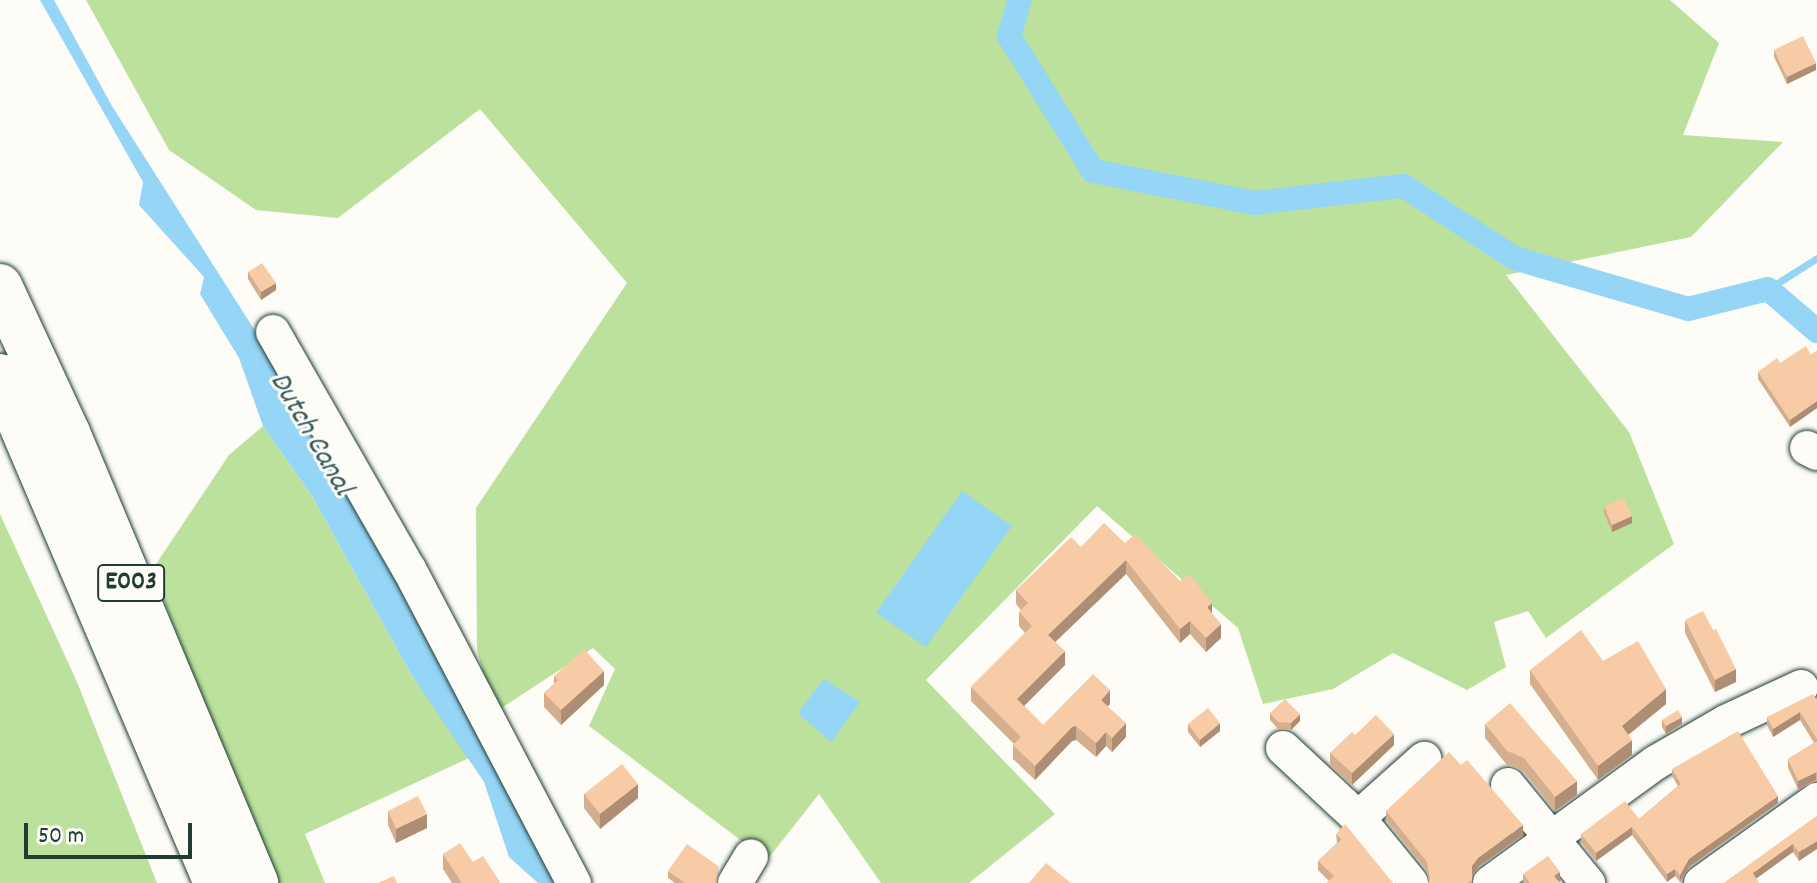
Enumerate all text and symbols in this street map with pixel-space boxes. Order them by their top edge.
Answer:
water label: Dutch Canal [259,367,359,503]
road number: E003 [97,561,165,605]
scale bar [28,807,196,857]
text: 50 m [38,820,84,854]

